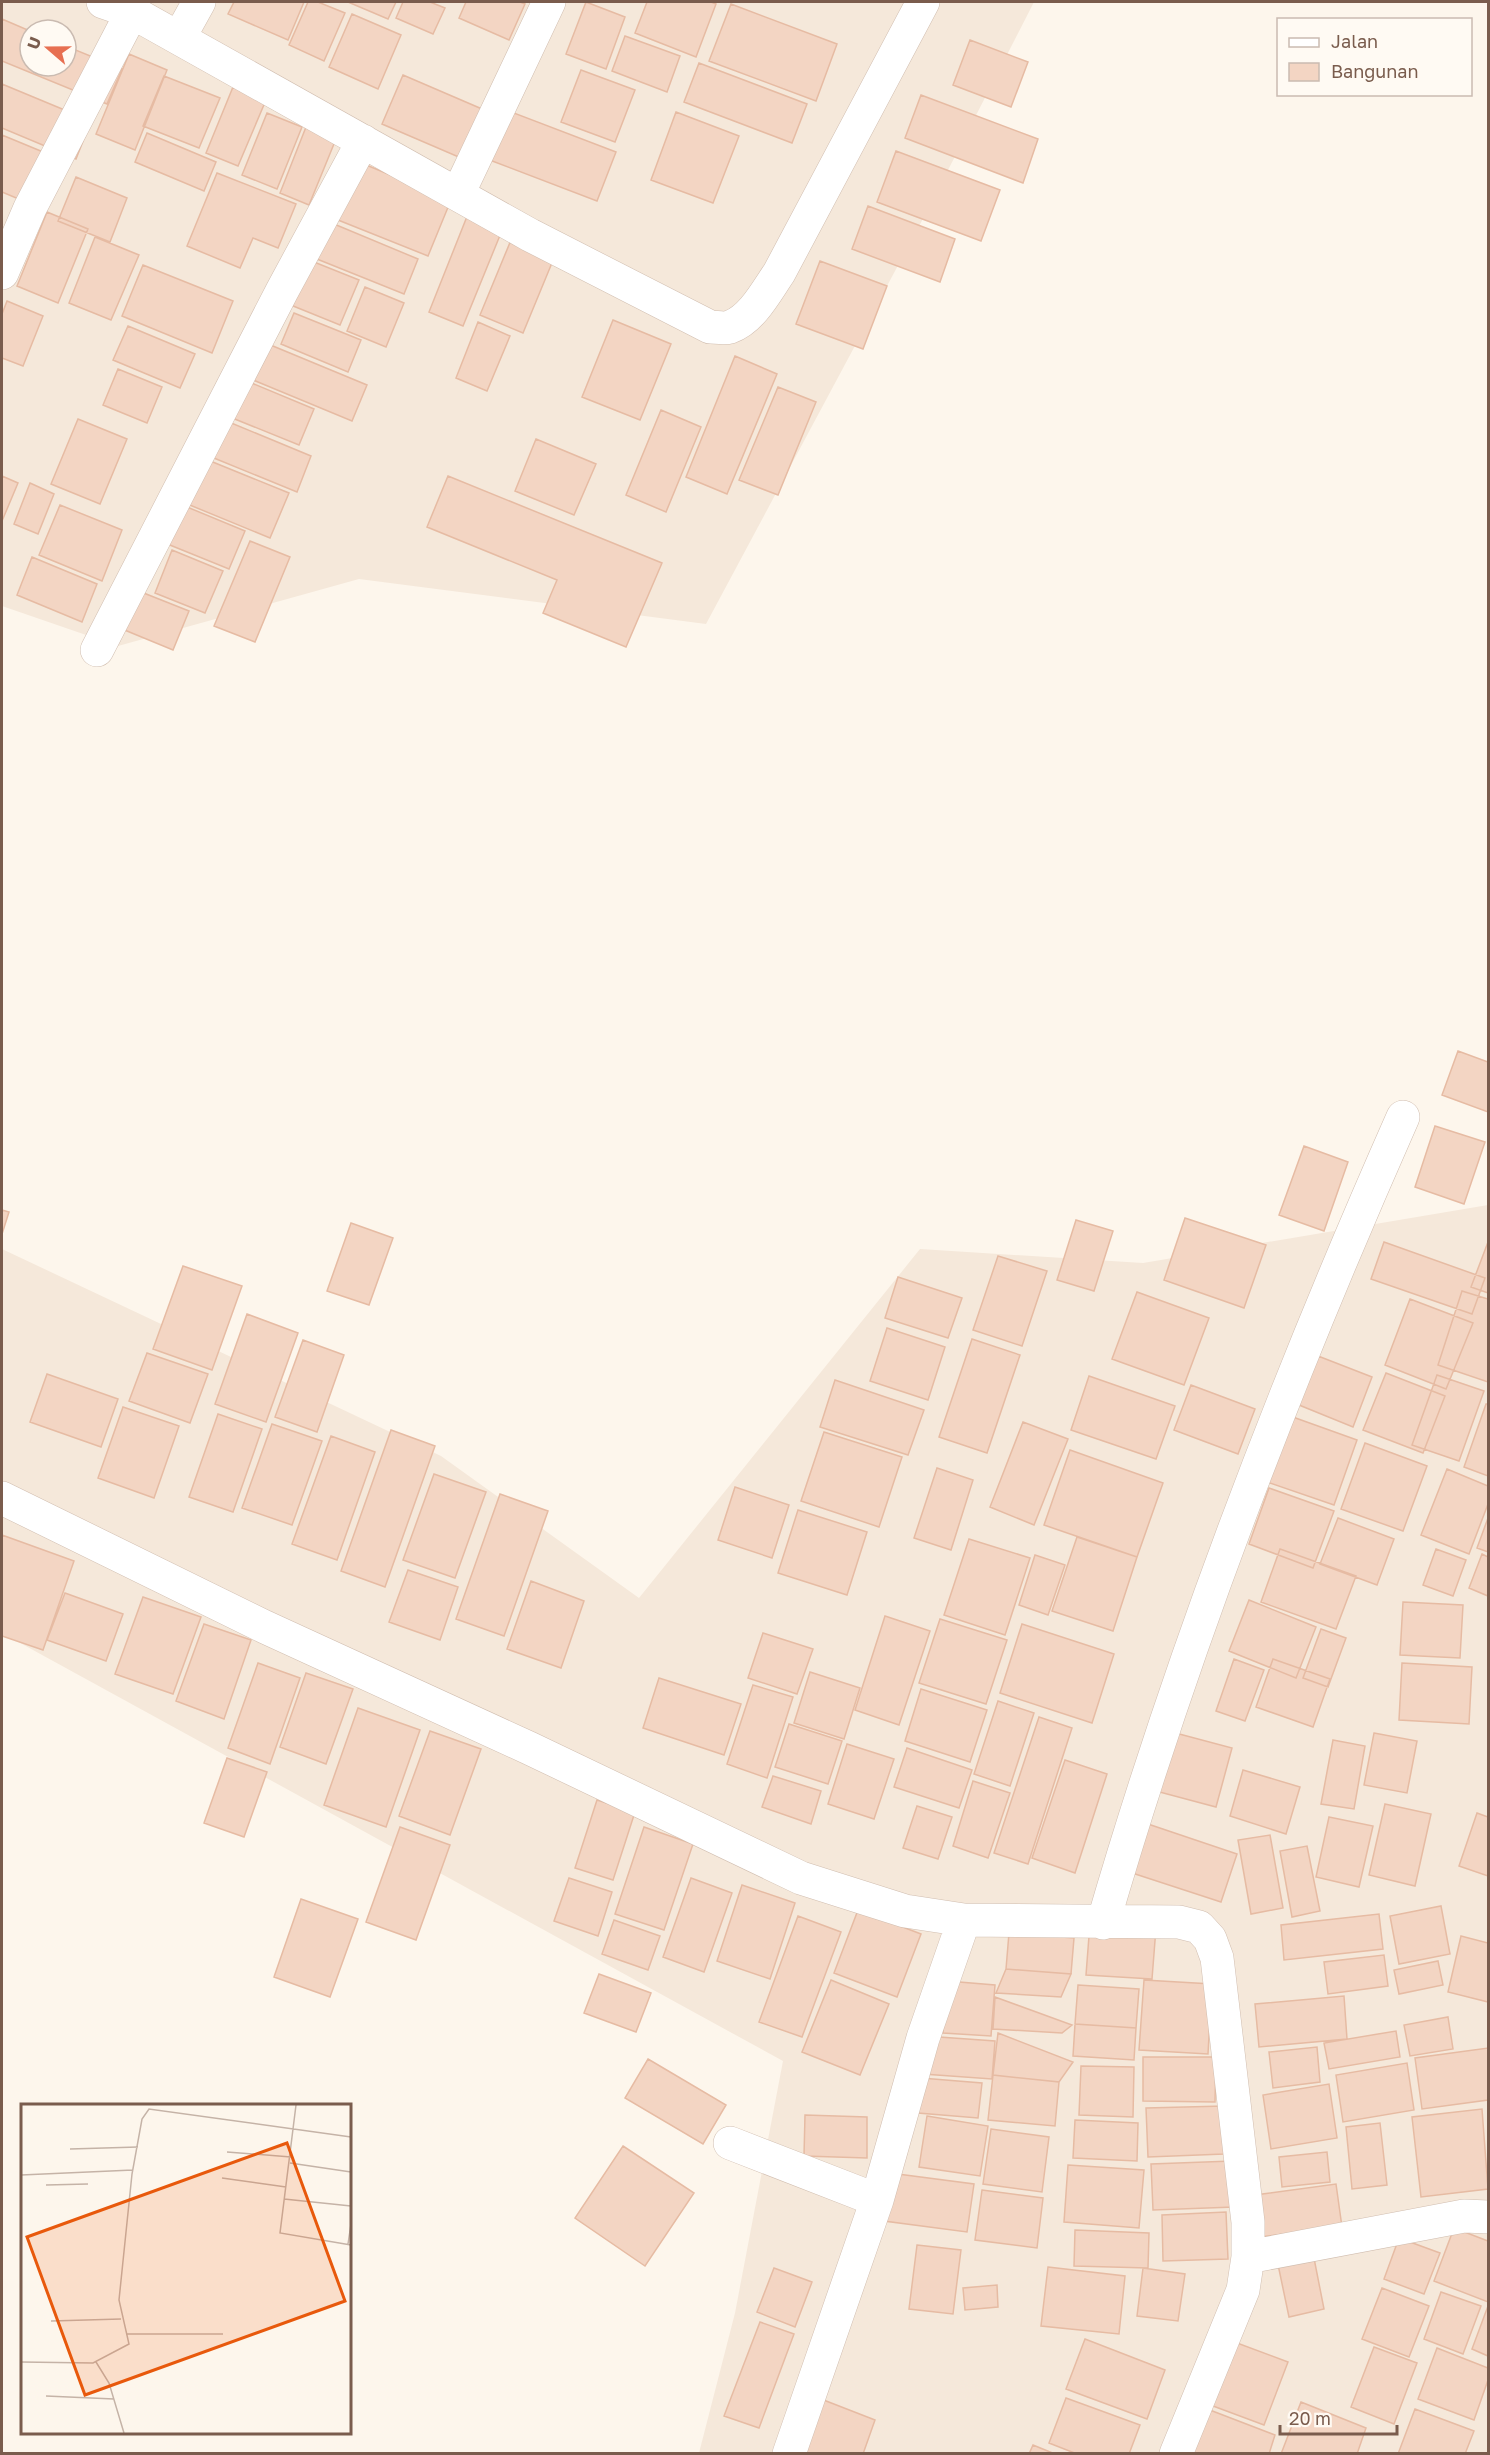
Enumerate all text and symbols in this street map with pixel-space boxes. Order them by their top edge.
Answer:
north arrow [18,18,78,78]
legend [1277,18,1472,96]
text: Jalan [1331,30,1378,52]
text: U [23,34,45,52]
text: Bangunan [1331,60,1419,82]
inset map [21,2104,351,2434]
scale bar [1280,2398,1397,2436]
text: 20 m [1289,2407,1331,2429]

